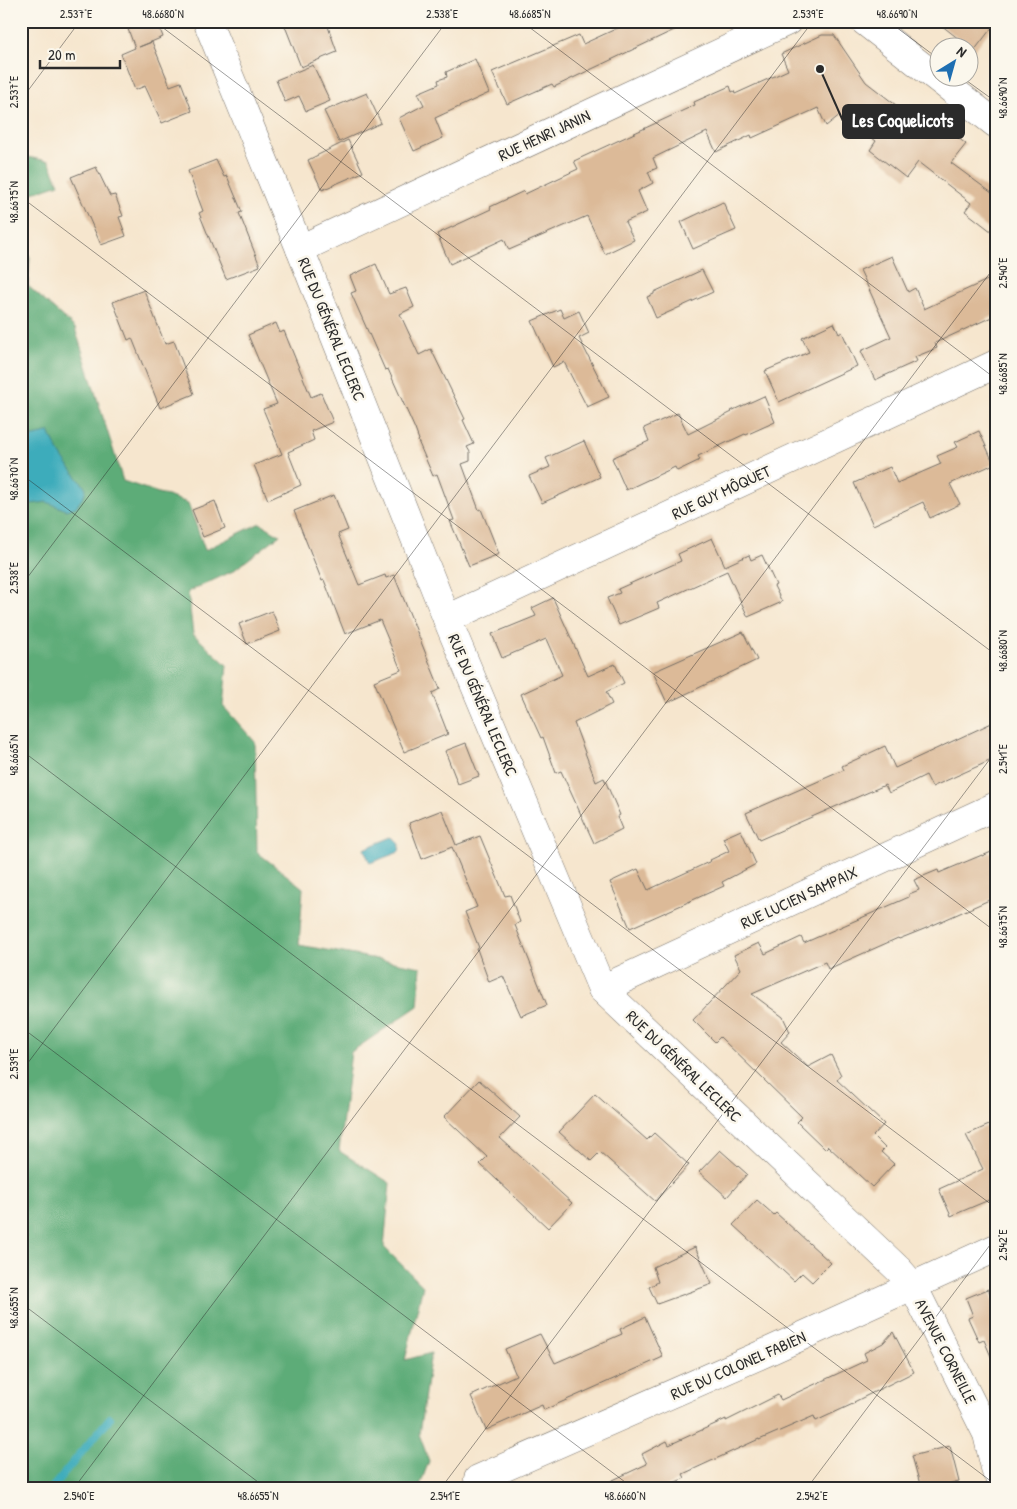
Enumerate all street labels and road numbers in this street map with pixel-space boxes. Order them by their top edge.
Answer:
street label: RUE HENRI JANIN [494,104,594,166]
street label: RUE DU GÉNÉRAL LECLERC [293,254,371,404]
street label: RUE GUY MÔQUET [668,459,774,524]
street label: RUE DU GÉNÉRAL LECLERC [443,630,523,780]
street label: RUE LUCIEN SAMPAIX [737,860,862,934]
street label: RUE DU GÉNÉRAL LECLERC [621,1005,747,1127]
street label: AVENUE CORNEILLE [910,1295,982,1407]
street label: RUE DU COLONEL FABIEN [667,1325,809,1405]

